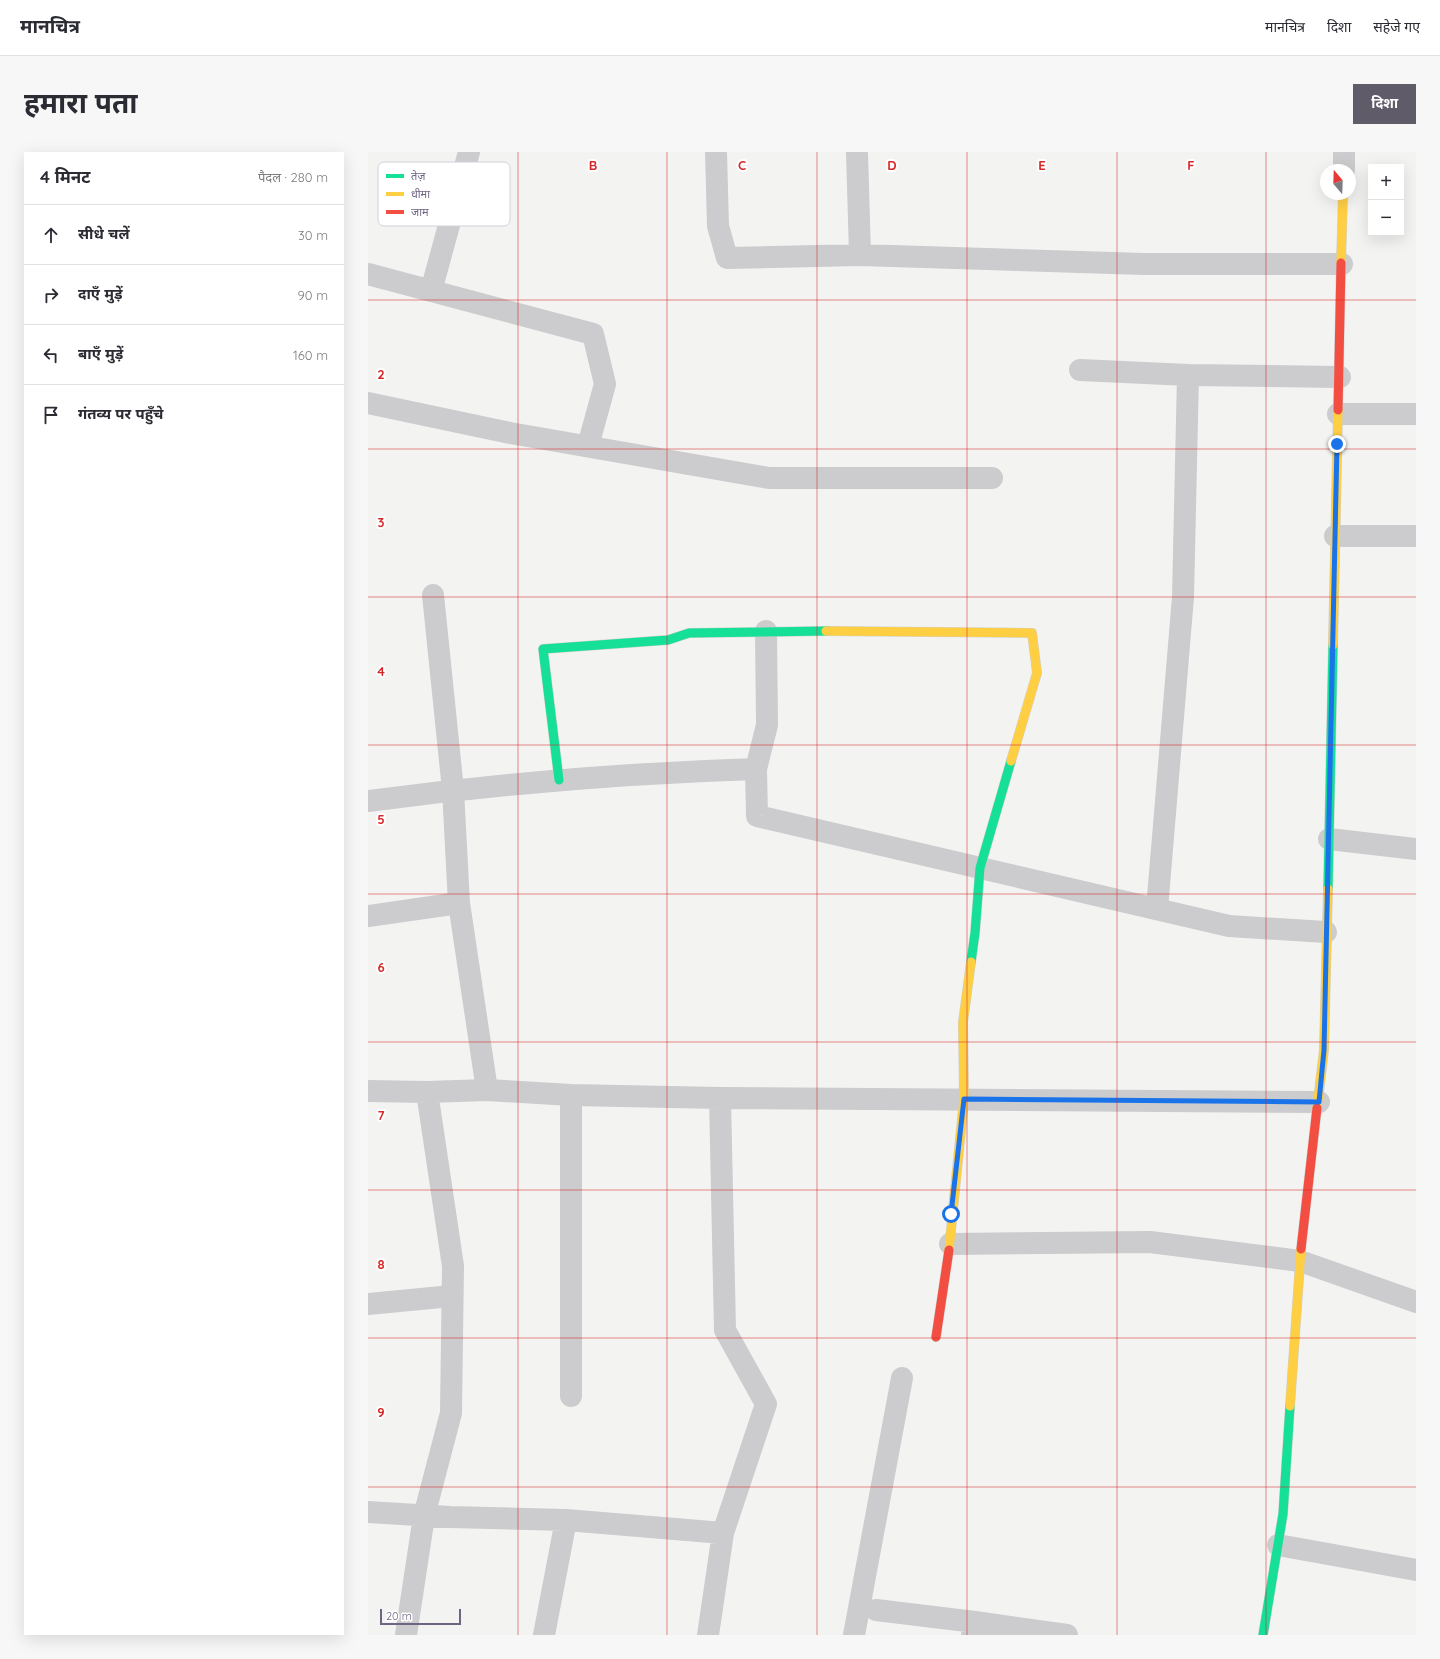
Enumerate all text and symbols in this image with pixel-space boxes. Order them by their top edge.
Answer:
text: मानचित्र [20,14,80,38]
text: मानचित्र [1265,18,1305,36]
text: दिशा [1327,18,1351,36]
text: सहेजे गए [1373,18,1420,36]
button: दिशा [1353,84,1416,124]
text: हमारा पता [24,85,138,120]
text: B [589,157,597,173]
text: C [738,157,746,173]
text: D [887,157,897,173]
text: E [1038,157,1046,173]
text: F [1187,157,1195,173]
legend [378,162,510,226]
north arrow [1320,164,1356,200]
map controls [1368,164,1404,236]
button: + [1368,164,1404,200]
text: 4 मिनट [40,166,90,187]
text: पैदल · 280 m [258,169,328,185]
text: तेज़ [411,169,426,183]
text: धीमा [411,187,430,201]
button: − [1368,200,1404,236]
text: जाम [411,205,429,219]
icon: ahead [40,224,62,246]
text: सीधे चलें [78,224,129,243]
text: 30 m [298,227,328,243]
icon: right [40,284,62,306]
text: दाएँ मुड़ें [78,284,122,303]
text: 90 m [298,287,328,303]
icon: left [40,344,62,366]
text: बाएँ मुड़ें [78,344,123,363]
text: 160 m [293,347,328,363]
text: 2 [377,366,385,382]
icon: arrive [40,404,62,426]
text: गंतव्य पर पहुँचे [78,404,164,423]
route end [1328,435,1346,453]
text: 3 [378,514,385,530]
text: 4 [377,663,385,679]
text: 5 [377,811,385,827]
text: 6 [377,959,385,975]
text: 7 [377,1107,385,1123]
route start [942,1205,960,1223]
text: 8 [377,1256,385,1272]
text: 9 [377,1404,385,1420]
scale bar [380,1607,461,1626]
text: 20 m [386,1609,412,1623]

